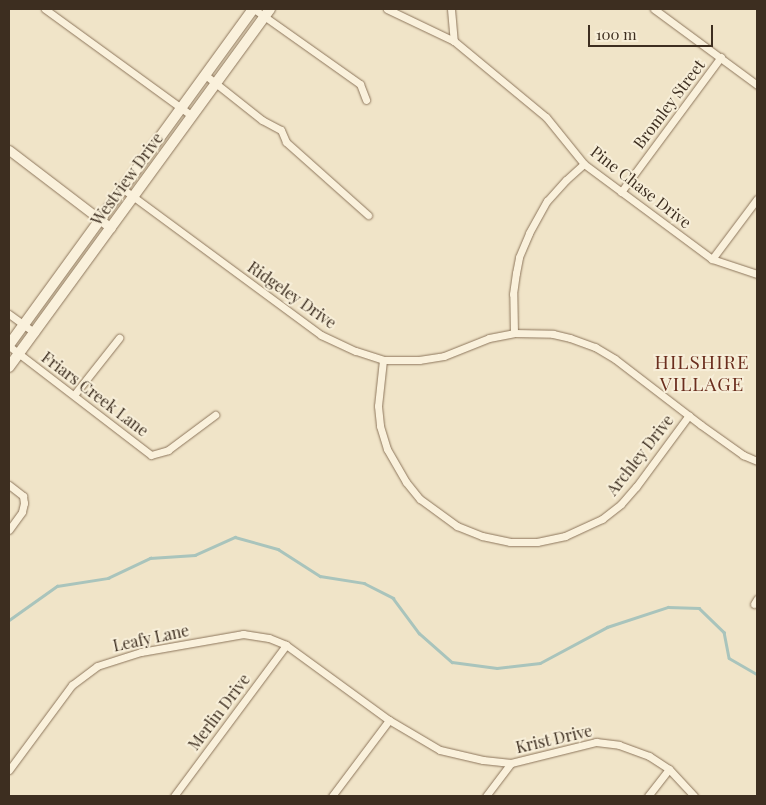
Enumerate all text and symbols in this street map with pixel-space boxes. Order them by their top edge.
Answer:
scale bar [591,15,716,47]
text: 100 m [596,24,637,44]
street label: Bromley Street [629,55,709,153]
street label: Westview Drive [87,129,167,229]
street label: Pine Chase Drive [587,142,695,232]
street label: Ridgeley Drive [244,257,340,333]
street label: Friars Creek Lane [38,348,152,440]
district label: HILSHIRE VILLAGE [654,351,750,395]
street label: Archley Drive [602,411,678,499]
street label: Leafy Lane [111,621,191,655]
street label: Merlin Drive [184,670,254,754]
street label: Krist Drive [514,721,594,757]

